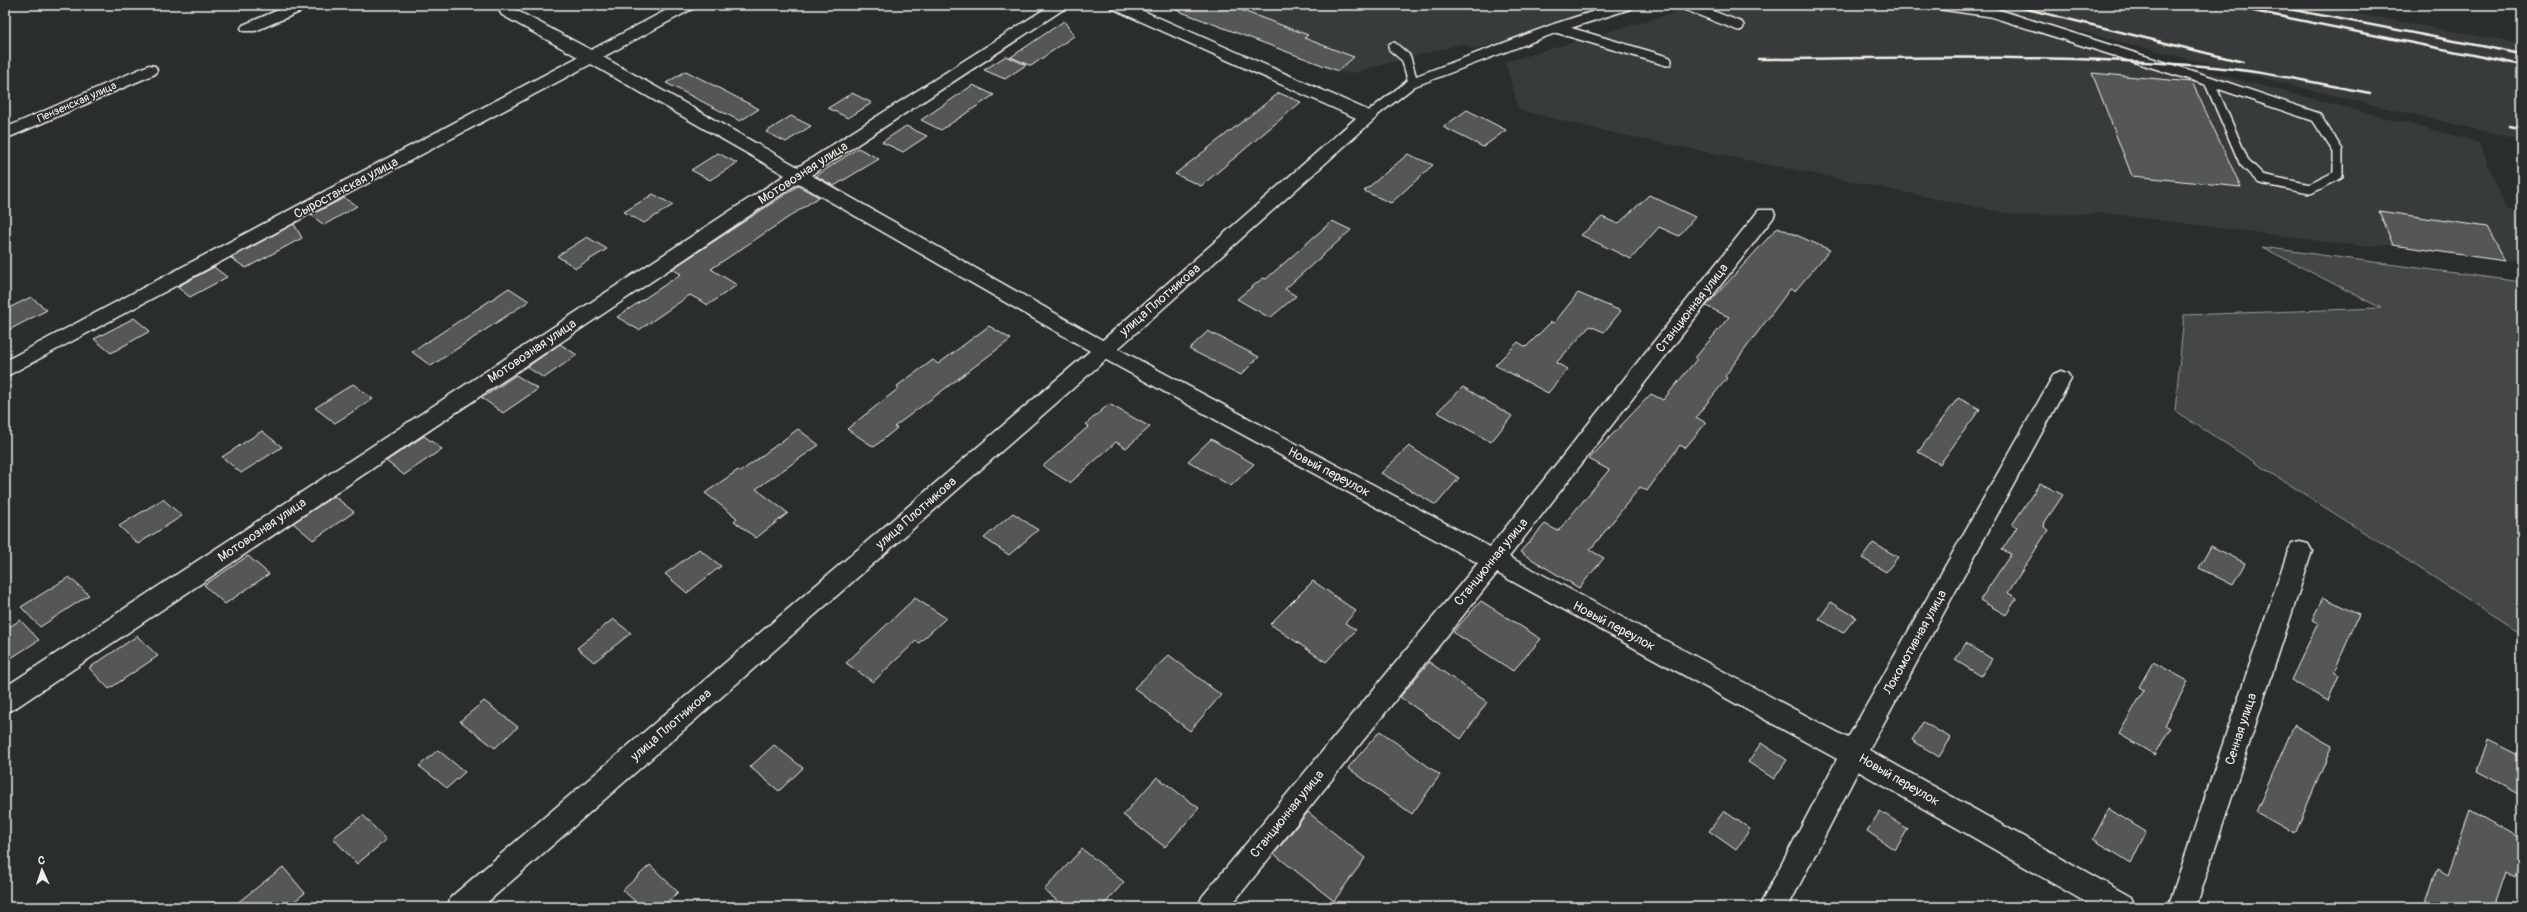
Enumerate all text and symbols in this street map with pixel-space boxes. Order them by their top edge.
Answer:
street label: Пензенская улица [36,79,118,125]
street label: Мотовозная улица [755,138,851,208]
street label: Сыростанская улица [291,154,401,222]
street label: Станционная улица [1652,260,1732,356]
street label: улица Плотникова [1116,261,1204,340]
street label: Мотовозная улица [485,315,579,387]
street label: Новый переулок [1285,444,1373,500]
street label: улица Плотникова [872,474,960,553]
street label: Мотовозная улица [215,494,309,566]
street label: Станционная улица [1451,515,1531,609]
street label: Локомотивная улица [1879,587,1950,698]
street label: Новый переулок [1570,598,1658,654]
street label: улица Плотникова [627,686,715,765]
street label: Сенная улица [2222,691,2260,767]
street label: Новый переулок [1856,750,1943,810]
street label: Станционная улица [1247,767,1327,861]
north arrow [22,850,62,890]
text: С [38,854,45,867]

